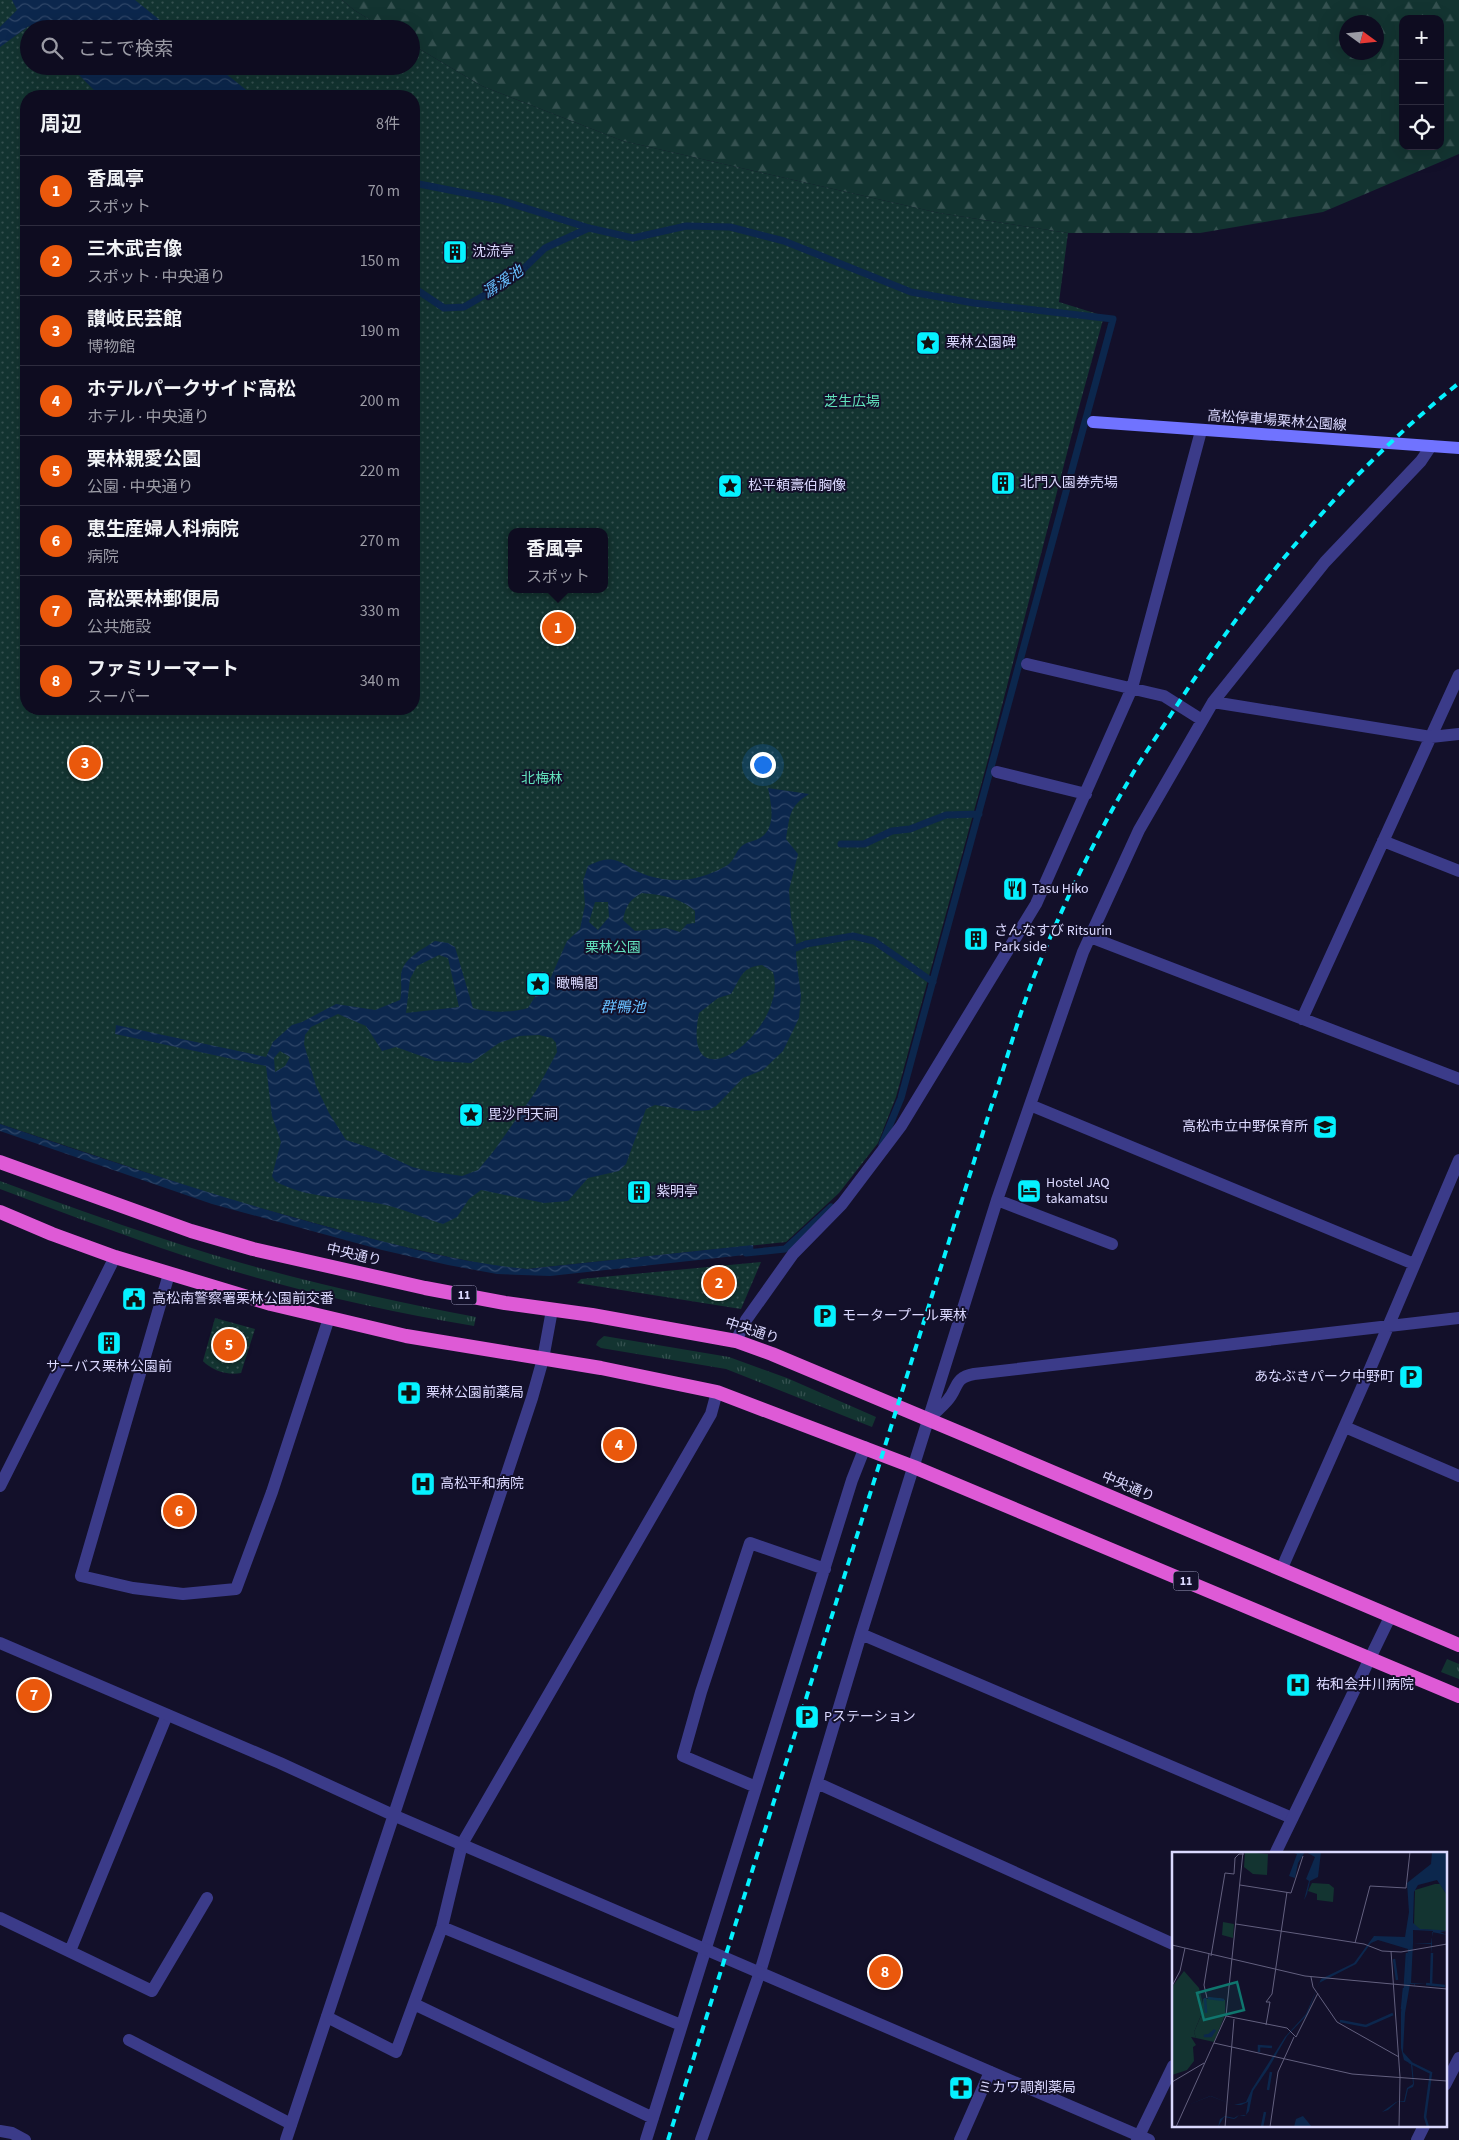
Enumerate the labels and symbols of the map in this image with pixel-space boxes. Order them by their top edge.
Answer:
north arrow [1339,15,1384,60]
building icon: 沈流亭 [442,239,468,265]
place label: 沈流亭 [472,242,514,262]
water label: 潺湲池 [478,260,529,303]
place icon: 栗林公園碑 [915,330,941,356]
place label: 栗林公園碑 [946,333,1016,353]
park label: 芝生広場 [824,392,880,412]
street label: 高松停車場栗林公園線 [1206,406,1348,436]
building icon: 北門入園券売場 [990,470,1016,496]
place icon: 松平頼壽伯胸像 [717,473,743,499]
place label: 北門入園券売場 [1020,473,1118,493]
place label: 松平頼壽伯胸像 [748,476,846,496]
pin: 1 [542,609,574,647]
pin: 3 [69,744,101,782]
your location [750,752,776,778]
park label: 北梅林 [521,769,563,789]
restaurant icon: Tasu Hiko [1002,876,1028,902]
place label: Tasu Hiko [1032,879,1089,899]
place label: さんなすび Ritsurin Park side [994,921,1112,957]
building icon: さんなすび Ritsurin Park side [963,926,989,952]
park label: 栗林公園 [585,938,641,958]
place icon: 瞰鴨閣 [525,971,551,997]
place label: 瞰鴨閣 [556,974,598,994]
water label: 群鴨池 [600,997,647,1018]
place icon: 毘沙門天祠 [458,1102,484,1128]
place label: 毘沙門天祠 [488,1105,558,1125]
school or university icon: 高松市立中野保育所 [1312,1114,1338,1140]
place label: 高松市立中野保育所 [1182,1117,1308,1137]
place label: Hostel JAQ takamatsu [1046,1173,1110,1209]
hotel icon: Hostel JAQ takamatsu [1016,1178,1042,1204]
building icon: 紫明亭 [626,1179,652,1205]
place label: 紫明亭 [656,1182,698,1202]
street label: 中央通り [324,1239,384,1271]
pin: 2 [703,1264,735,1302]
public building icon: 高松南警察署栗林公園前交番 [121,1286,147,1312]
road number: 11 [452,1286,476,1304]
place label: 高松南警察署栗林公園前交番 [152,1289,334,1309]
parking icon: モータープール栗林 [812,1303,838,1329]
place label: モータープール栗林 [842,1306,967,1326]
street label: 中央通り [722,1313,782,1349]
pin: 5 [213,1326,245,1364]
building icon: サーバス栗林公園前 [96,1330,122,1356]
place label: サーバス栗林公園前 [46,1357,172,1377]
parking icon: あなぶきパーク中野町 [1398,1364,1424,1390]
place label: あなぶきパーク中野町 [1254,1367,1394,1387]
pharmacy icon: 栗林公園前薬局 [396,1380,422,1406]
place label: 栗林公園前薬局 [426,1383,524,1403]
pin: 4 [603,1426,635,1464]
street label: 中央通り [1098,1467,1158,1507]
hospital icon: 高松平和病院 [410,1471,436,1497]
place label: 高松平和病院 [440,1474,524,1494]
pin: 6 [163,1492,195,1530]
road number: 11 [1174,1572,1198,1590]
hospital icon: 祐和会井川病院 [1285,1672,1311,1698]
place label: 祐和会井川病院 [1316,1675,1414,1695]
pin: 7 [18,1676,50,1714]
parking icon: Pステーション [794,1704,820,1730]
place label: Pステーション [824,1707,916,1727]
inset map [1172,1852,1446,2128]
pin: 8 [869,1953,901,1991]
pharmacy icon: ミカワ調剤薬局 [948,2075,974,2101]
place label: ミカワ調剤薬局 [978,2078,1076,2098]

